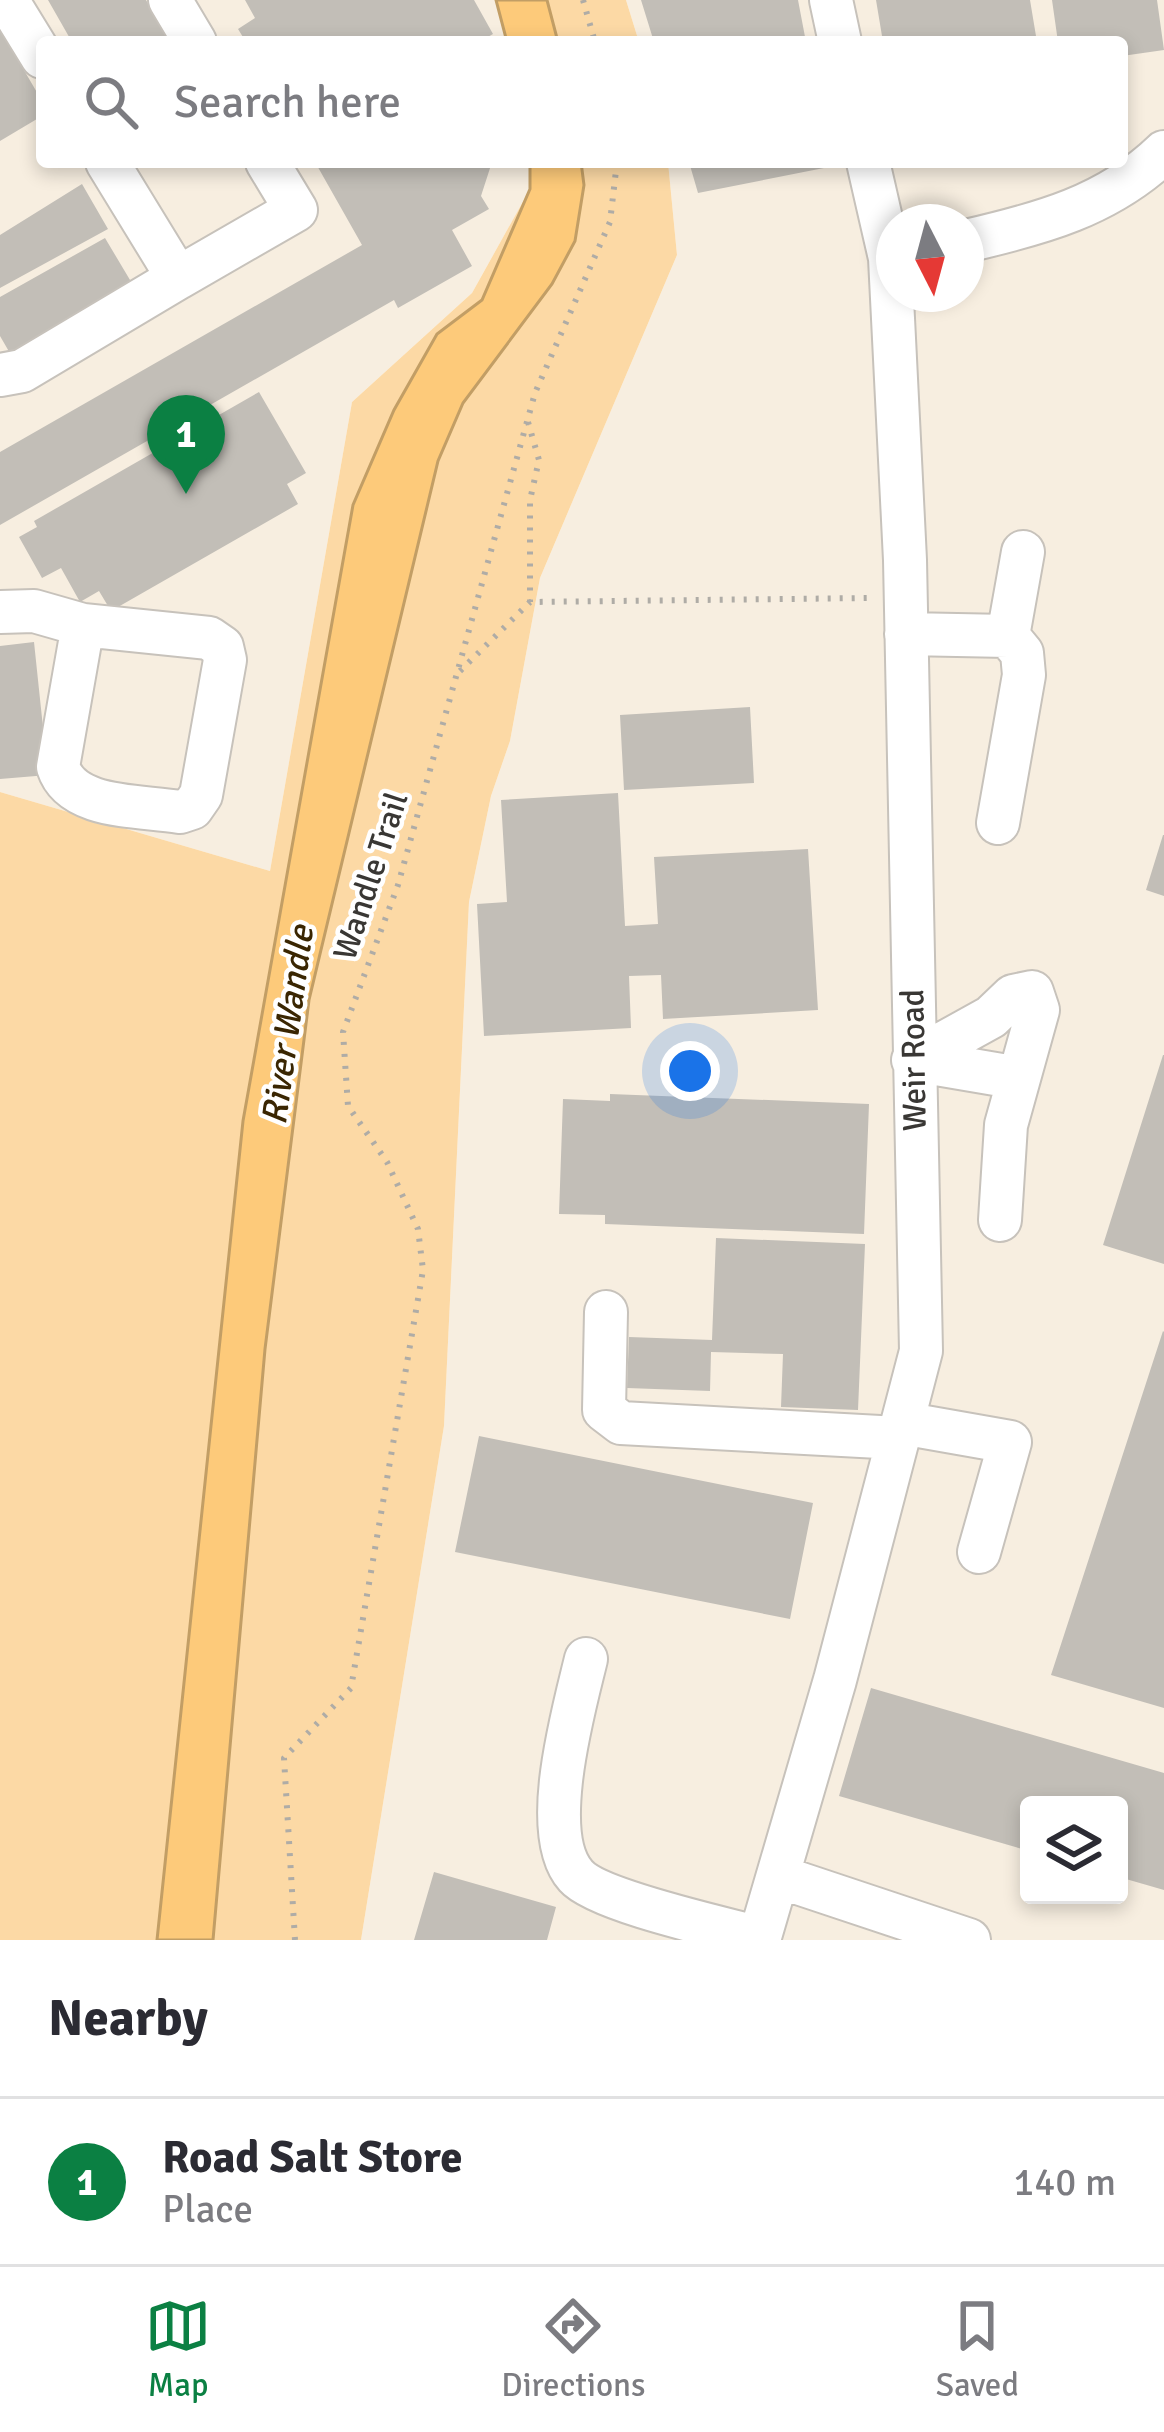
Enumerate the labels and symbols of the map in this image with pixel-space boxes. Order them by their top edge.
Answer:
north arrow [876,204,984,312]
pin: 1 [147,395,225,494]
street label: Wandle Trail [325,787,417,965]
water label: River Wandle [252,921,325,1127]
street label: Weir Road [892,989,936,1131]
your location [660,1041,720,1101]

